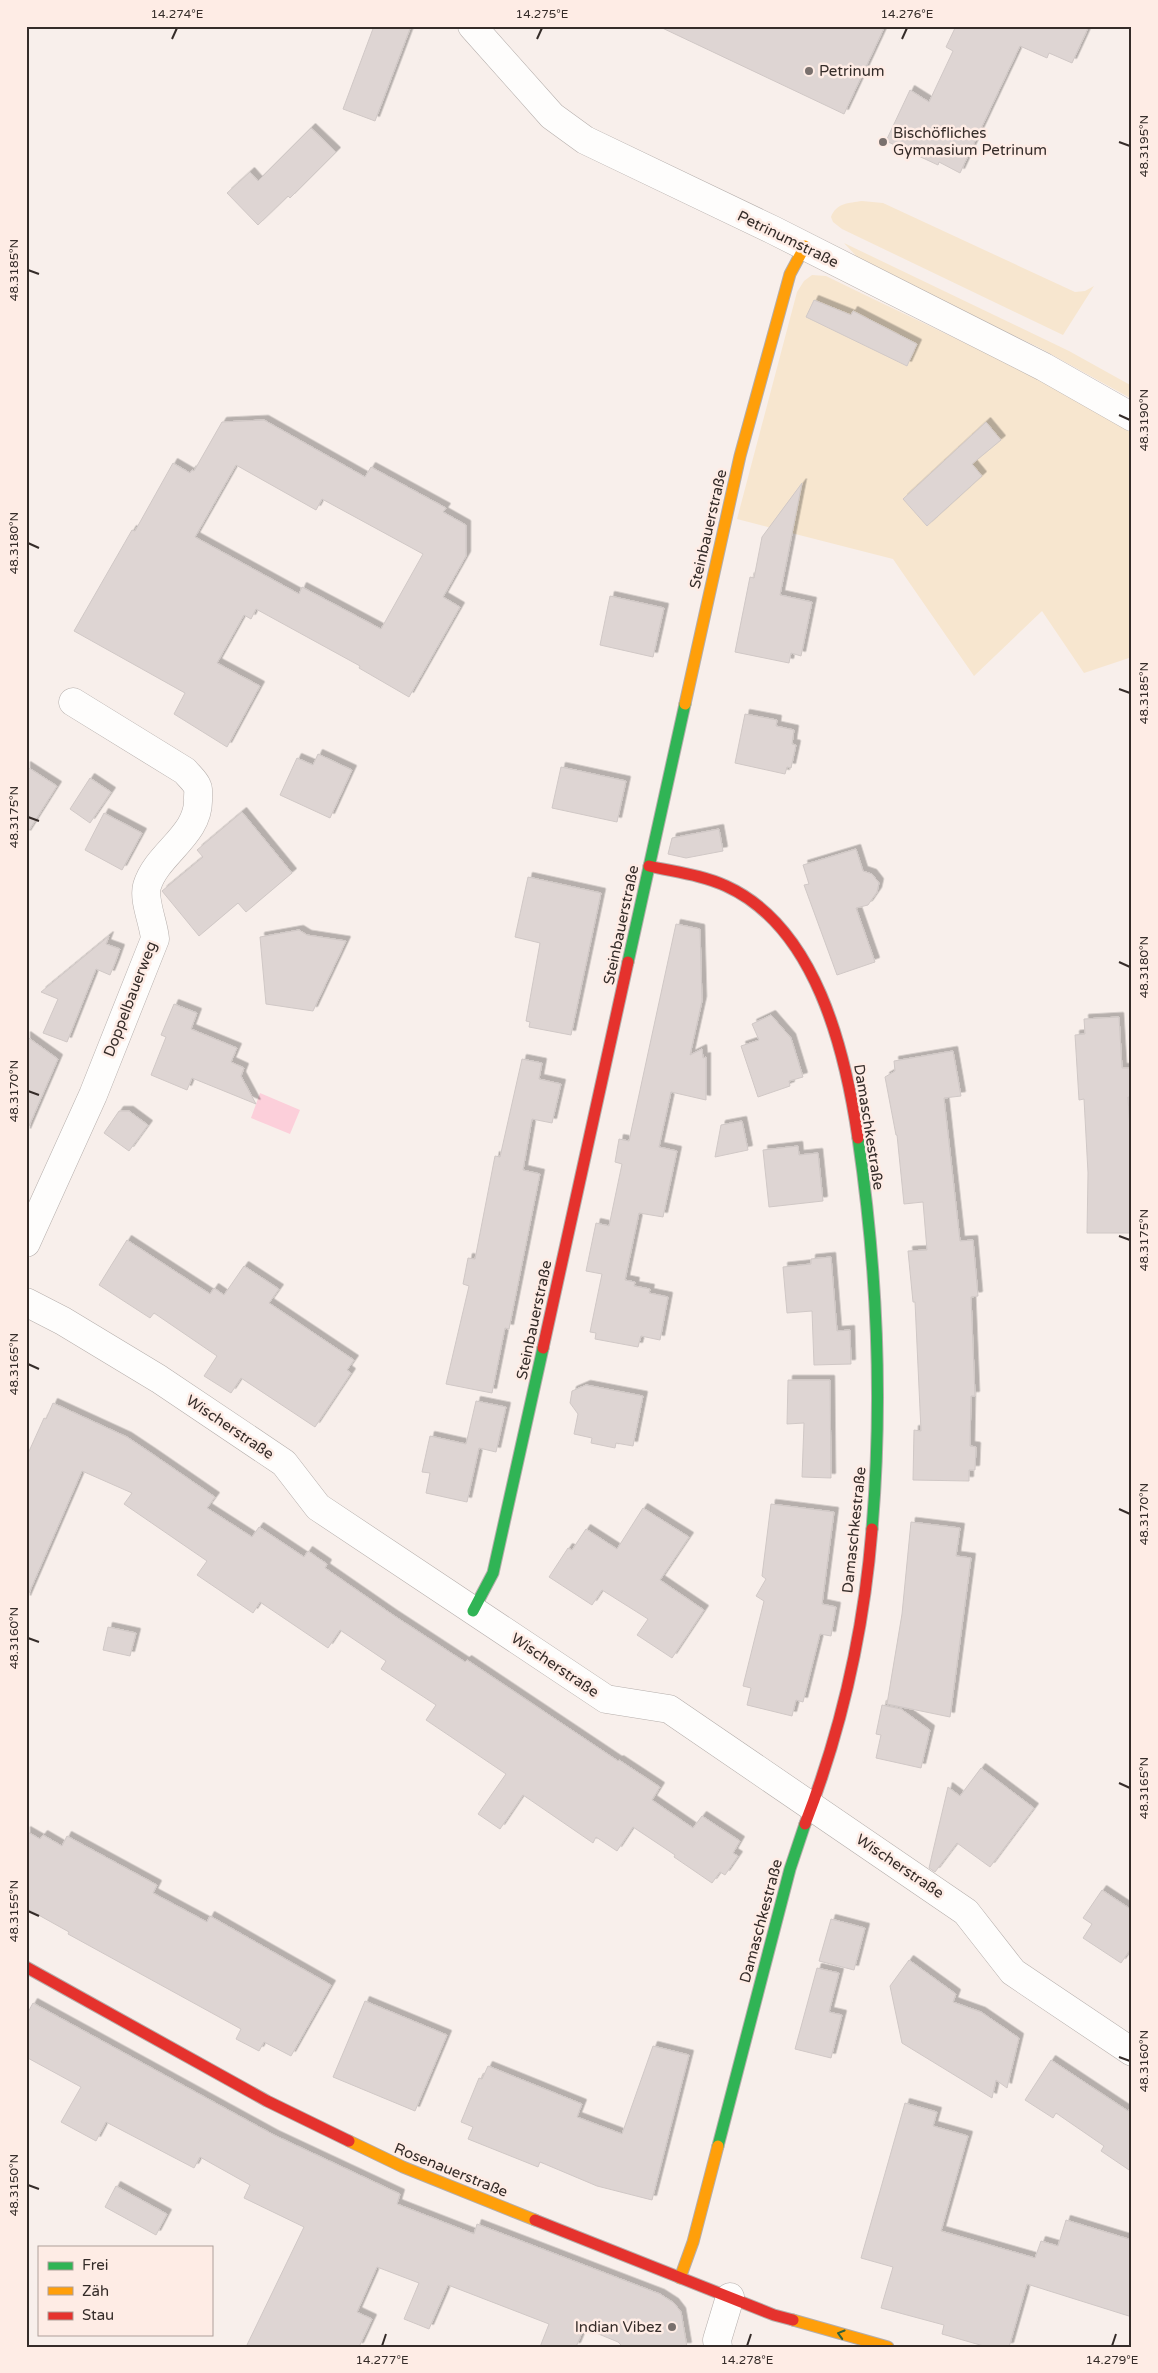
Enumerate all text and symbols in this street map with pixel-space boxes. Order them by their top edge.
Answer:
text: 14.274°E [151,7,204,21]
text: 14.275°E [516,7,569,21]
text: 14.276°E [881,7,934,21]
place label: Petrinum [819,62,885,80]
marker: Petrinum [803,65,815,77]
text: 48.3195°N [1137,115,1151,177]
place label: Bischöfliches Gymnasium Petrinum [893,124,1047,159]
marker: Bischöfliches Gymnasium Petrinum [877,136,889,148]
street label: Petrinumstraße [735,207,841,271]
text: 48.3185°N [7,239,21,301]
text: 48.3190°N [1137,389,1151,451]
street label: Steinbauerstraße [686,468,730,590]
text: 48.3180°N [7,512,21,574]
text: 48.3185°N [1137,662,1151,724]
text: 48.3175°N [7,786,21,848]
street label: Steinbauerstraße [600,864,642,986]
text: 48.3180°N [1137,936,1151,998]
street label: Doppelbauerweg [100,939,160,1059]
text: 48.3170°N [7,1060,21,1122]
street label: Damaschkestraße [850,1063,888,1191]
text: 48.3175°N [1137,1209,1151,1271]
street label: Steinbauerstraße [513,1259,555,1381]
text: 48.3165°N [7,1333,21,1395]
street label: Wischerstraße [183,1391,277,1463]
street label: Damaschkestraße [838,1466,870,1594]
text: 48.3170°N [1137,1483,1151,1545]
text: 48.3160°N [7,1607,21,1669]
street label: Wischerstraße [508,1629,602,1701]
text: 48.3165°N [1137,1757,1151,1819]
street label: Wischerstraße [853,1830,947,1902]
street label: Damaschkestraße [736,1857,786,1985]
text: 48.3155°N [7,1880,21,1942]
text: 48.3160°N [1137,2030,1151,2092]
street label: Rosenauerstraße [392,2139,510,2201]
text: 48.3150°N [7,2154,21,2216]
legend [38,2246,212,2336]
text: Frei [82,2256,108,2274]
text: Zäh [82,2282,109,2300]
text: Stau [82,2306,114,2324]
place label: Indian Vibez [575,2318,662,2336]
marker: Indian Vibez [666,2321,678,2333]
one-way arrow [837,2329,845,2339]
text: 14.277°E [355,2353,409,2367]
text: 14.278°E [721,2353,774,2367]
text: 14.279°E [1086,2353,1139,2367]

